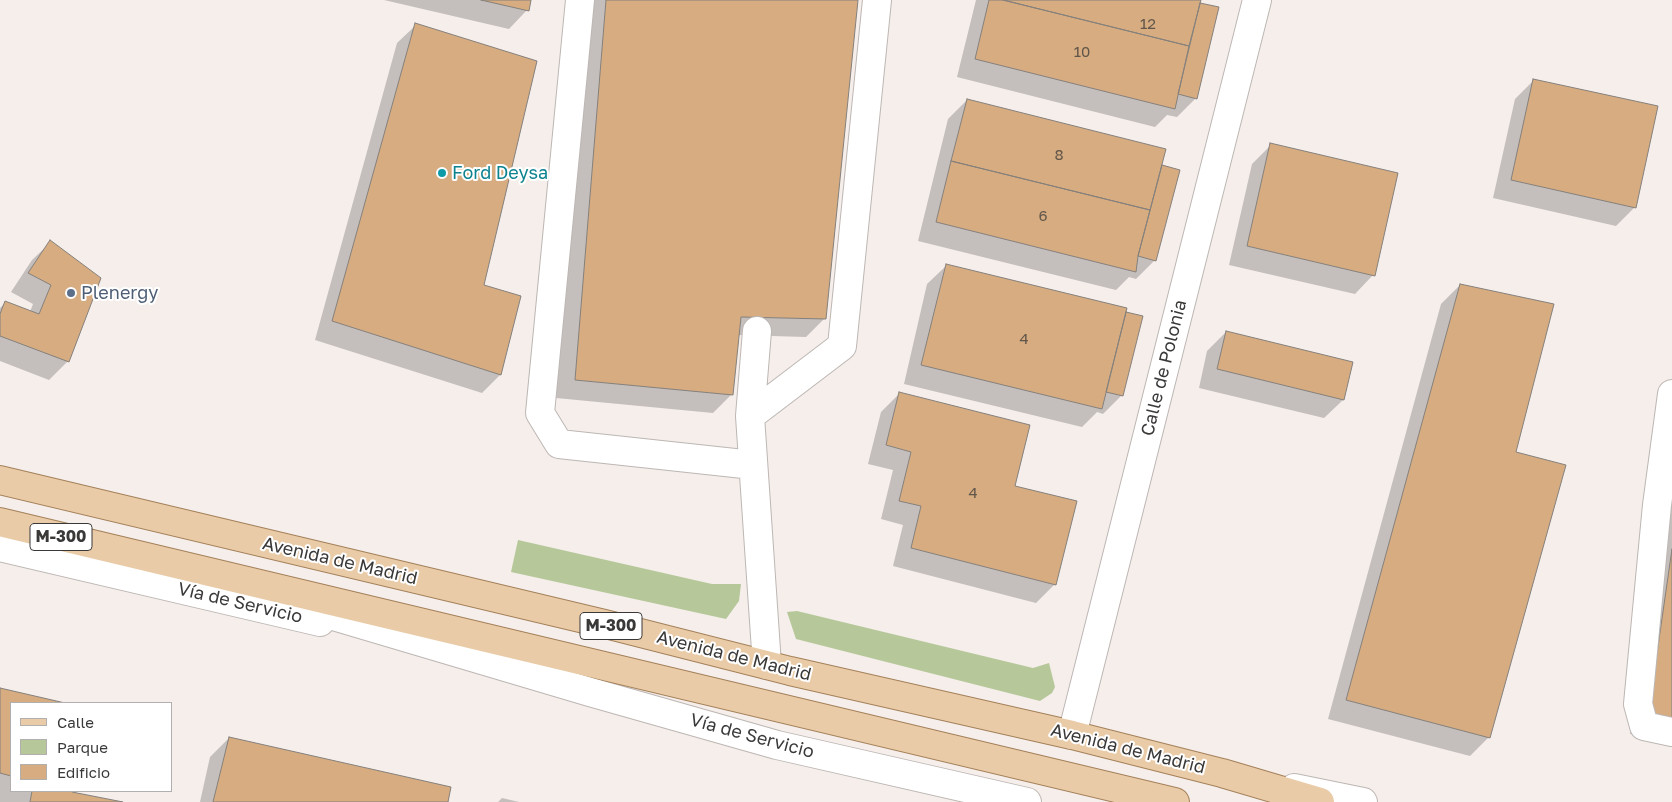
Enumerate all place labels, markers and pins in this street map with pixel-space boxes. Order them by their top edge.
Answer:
place label: Ford Deysa [452,162,548,184]
marker: Ford Deysa [436,167,448,179]
place label: Plenergy [81,282,158,304]
marker: Plenergy [65,287,77,299]

